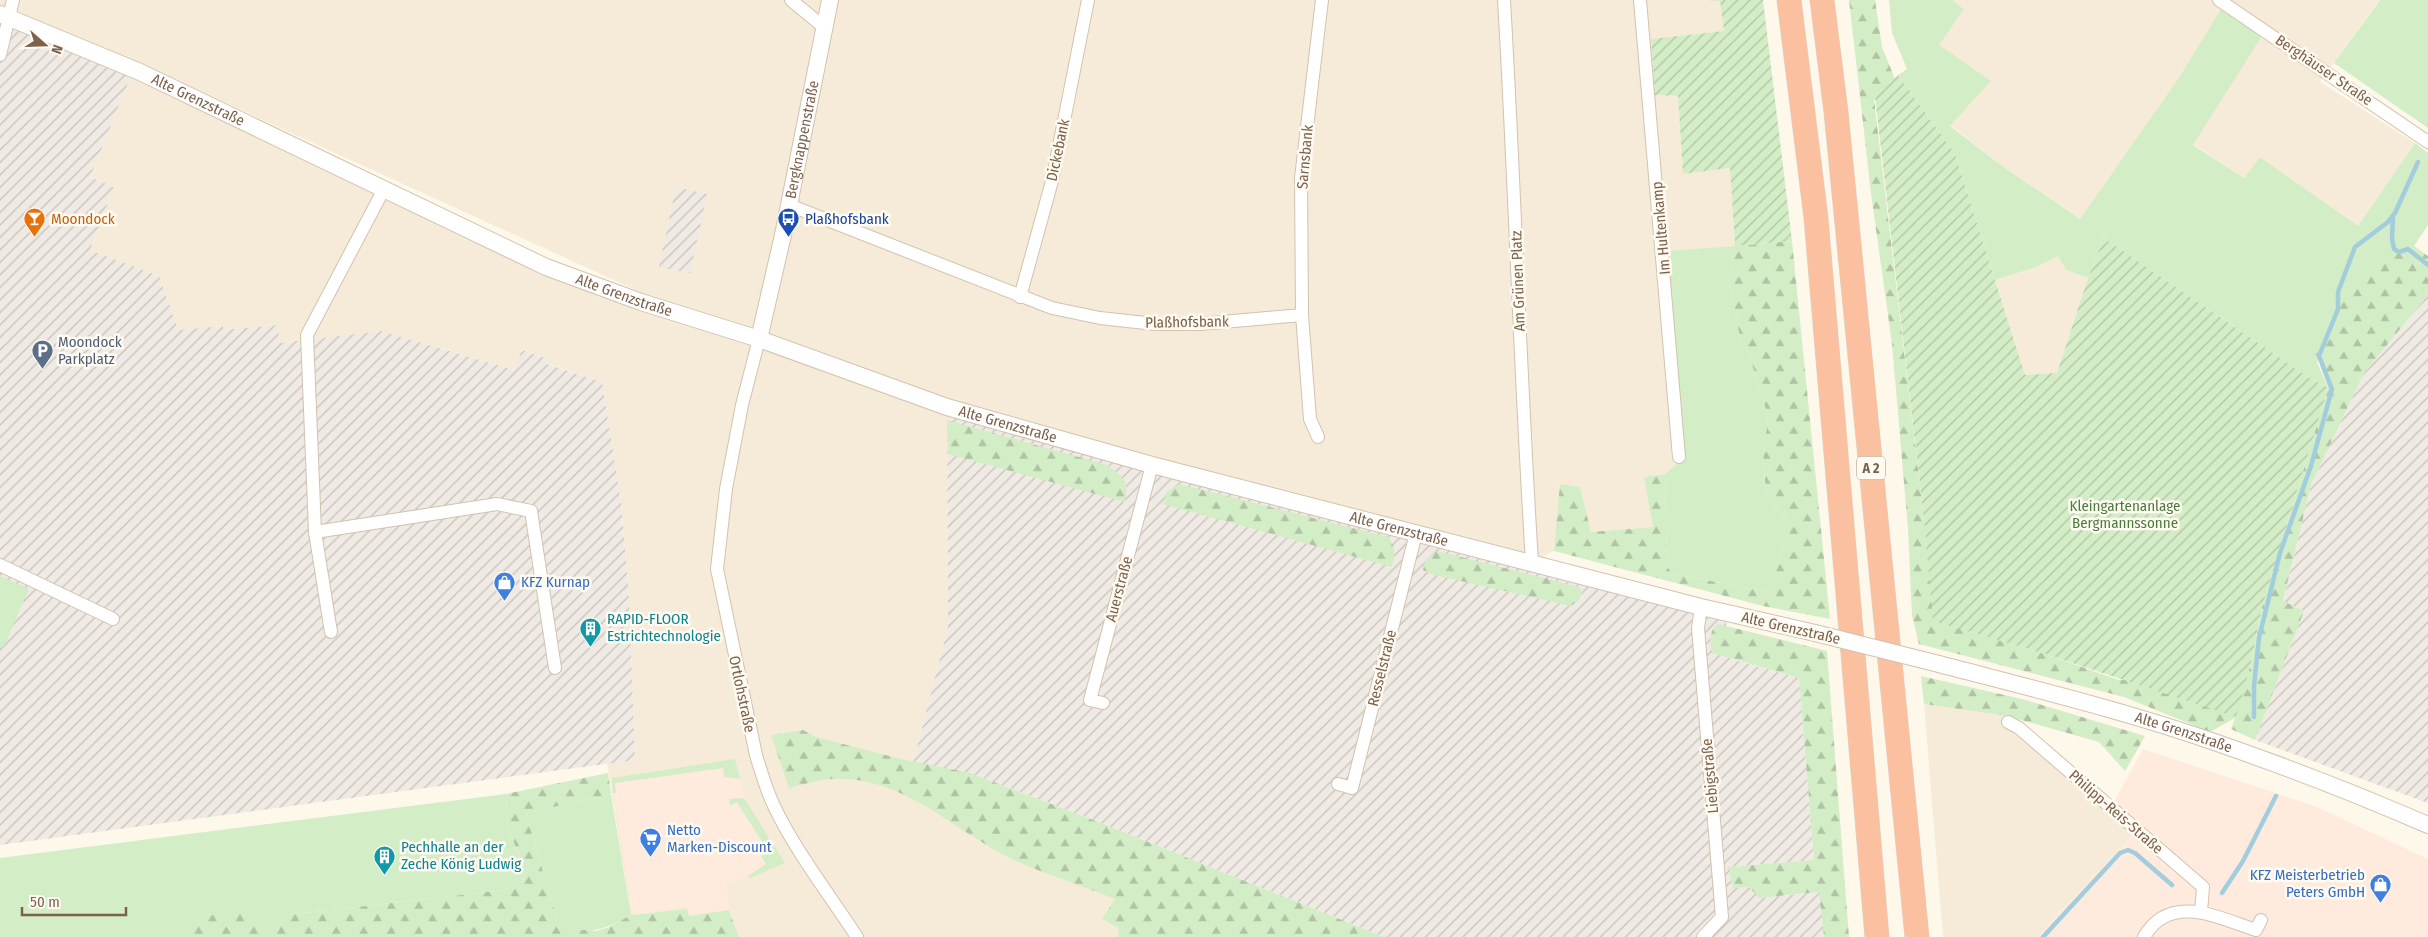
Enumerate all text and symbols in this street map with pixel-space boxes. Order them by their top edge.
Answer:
north arrow [20,20,70,70]
street label: Berghäuser Straße [2272,31,2376,109]
text: N [47,42,66,56]
street label: Alte Grenzstraße [149,70,248,130]
street label: Bergknappenstraße [781,79,823,200]
street label: Dickebank [1043,117,1073,183]
street label: Sarnsbank [1293,124,1317,190]
street label: Im Hultenkamp [1648,181,1674,275]
bar icon: Moondock [23,207,47,238]
bus stop icon: Plaßhofsbank [777,207,801,238]
place label: Moondock [51,210,115,228]
place label: Plaßhofsbank [805,210,889,228]
street label: Am Grünen Platz [1507,230,1529,332]
street label: Alte Grenzstraße [573,270,675,320]
street label: Plaßhofsbank [1145,312,1229,332]
place label: Moondock Parkplatz [58,333,122,368]
parking icon: Moondock Parkplatz [30,339,54,370]
street label: Alte Grenzstraße [957,402,1059,447]
road number: A 2 [1857,456,1885,479]
park label: Kleingartenanlage Bergmannssonne [2070,497,2180,532]
street label: Alte Grenzstraße [1348,508,1450,550]
street label: Auerstraße [1102,554,1136,624]
shop icon: KFZ Kurnap [493,570,517,601]
place label: KFZ Kurnap [521,573,590,591]
street label: Alte Grenzstraße [1740,608,1842,648]
place label: RAPID-FLOOR Estrichtechnologie [607,610,721,645]
building icon: RAPID-FLOOR Estrichtechnologie [579,616,603,647]
street label: Resselstraße [1364,628,1400,708]
street label: Ortlohstraße [725,654,759,734]
street label: Alte Grenzstraße [2133,708,2235,756]
street label: Liebigstraße [1698,738,1722,814]
street label: Philipp-Reis-Straße [2065,766,2167,858]
place label: Netto Marken-Discount [667,821,772,856]
supermarket icon: Netto Marken-Discount [639,827,663,858]
place label: Pechhalle an der Zeche König Ludwig [401,838,521,873]
building icon: Pechhalle an der Zeche König Ludwig [373,844,397,875]
place label: KFZ Meisterbetrieb Peters GmbH [2250,866,2365,901]
shop icon: KFZ Meisterbetrieb Peters GmbH [2369,872,2393,903]
scale bar [22,884,126,916]
text: 50 m [30,893,60,911]

